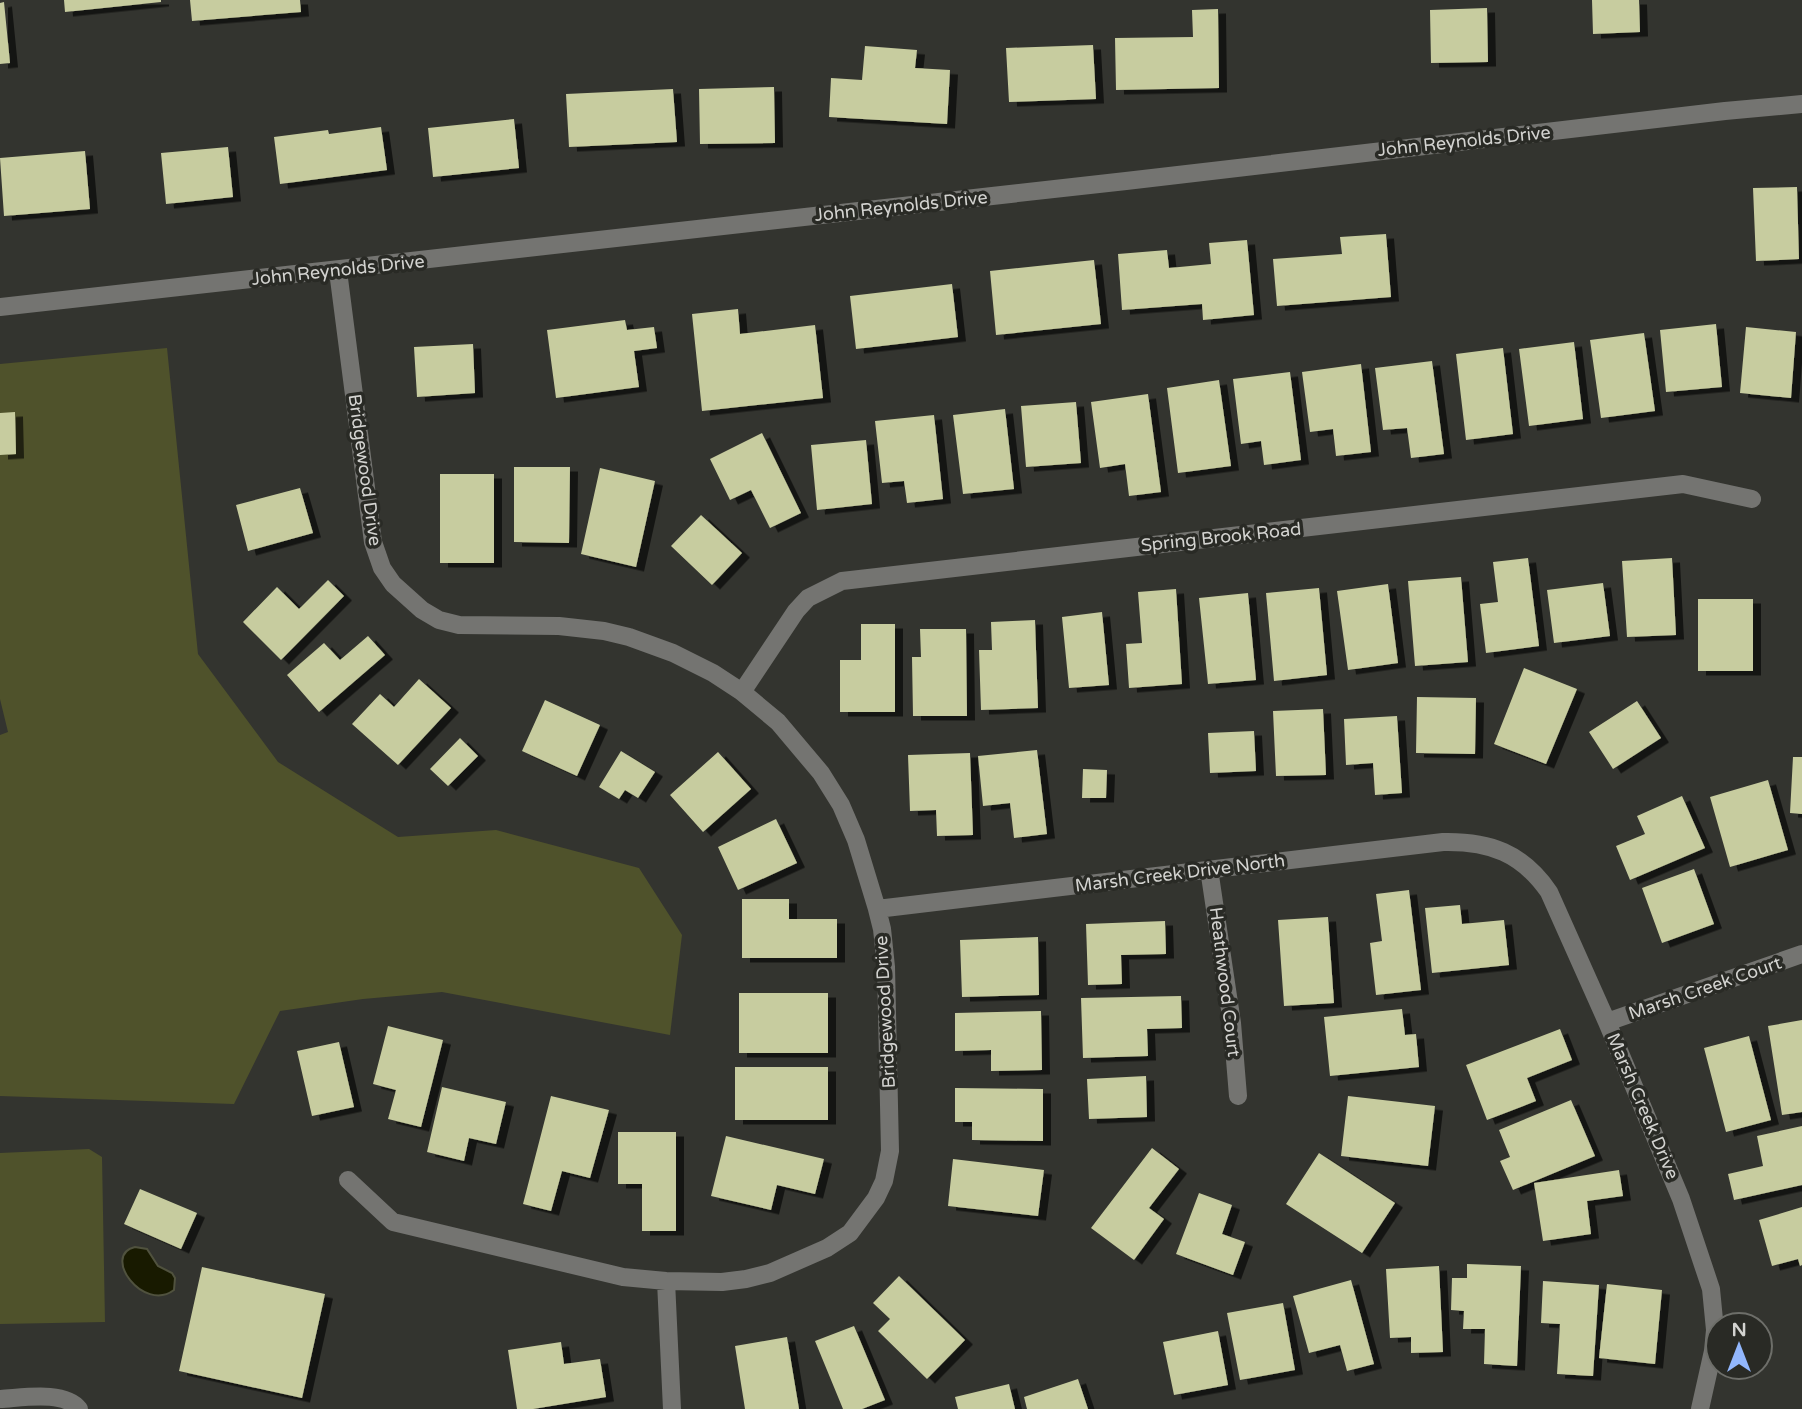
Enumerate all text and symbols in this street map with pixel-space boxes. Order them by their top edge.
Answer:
street label: John Reynolds Drive [1376,121,1552,161]
street label: John Reynolds Drive [813,186,989,226]
street label: John Reynolds Drive [250,250,426,290]
street label: Bridgewood Drive [343,393,387,547]
street label: Spring Brook Road [1140,518,1302,556]
street label: Marsh Creek Drive North [1074,849,1286,897]
street label: Heathwood Court [1205,906,1245,1058]
street label: Bridgewood Drive [870,935,900,1089]
street label: Marsh Creek Court [1626,951,1785,1025]
street label: Marsh Creek Drive [1602,1029,1684,1183]
north arrow [1704,1311,1774,1381]
text: N [1731,1319,1747,1341]

